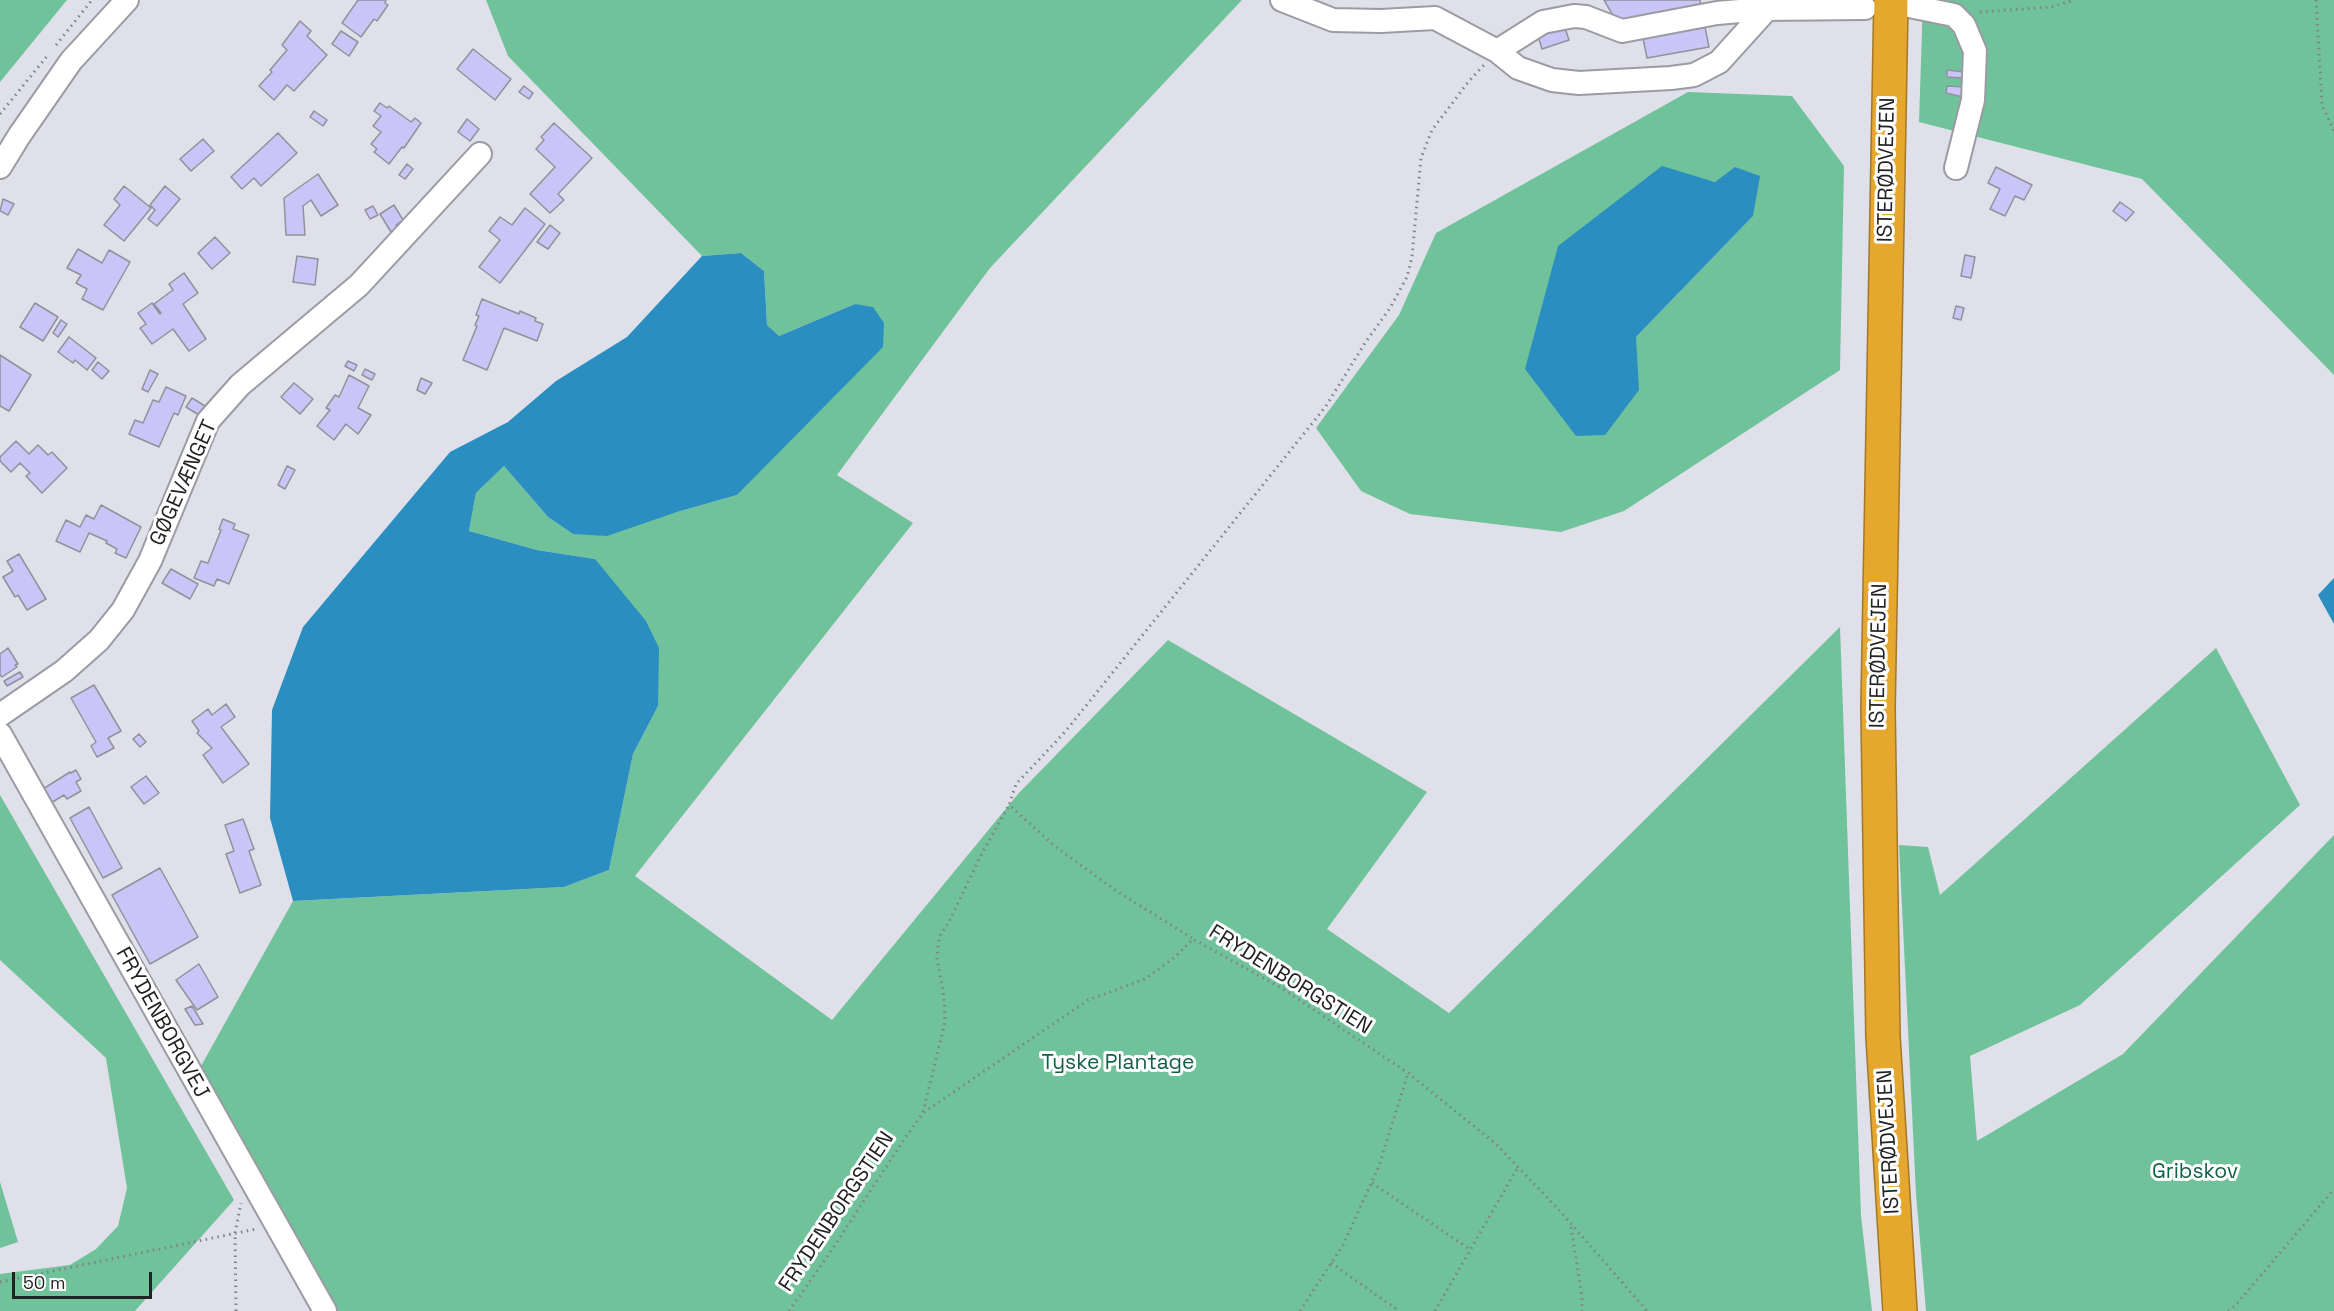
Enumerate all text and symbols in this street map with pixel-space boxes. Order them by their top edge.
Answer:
street label: ISTERØDVEJEN [1873,97,1901,243]
street label: GØGEVÆNGET [145,416,223,550]
street label: ISTERØDVEJEN [1865,583,1893,729]
street label: FRYDENBORGSTIEN [1204,920,1376,1040]
street label: FRYDENBORGVEJ [110,943,214,1103]
park label: Tyske Plantage [1042,1050,1194,1076]
street label: ISTERØDVEJEN [1873,1069,1905,1215]
street label: FRYDENBORGSTIEN [774,1127,900,1297]
park label: Gribskov [2152,1159,2238,1185]
scale bar [15,1260,154,1298]
text: 50 m [23,1271,65,1294]

